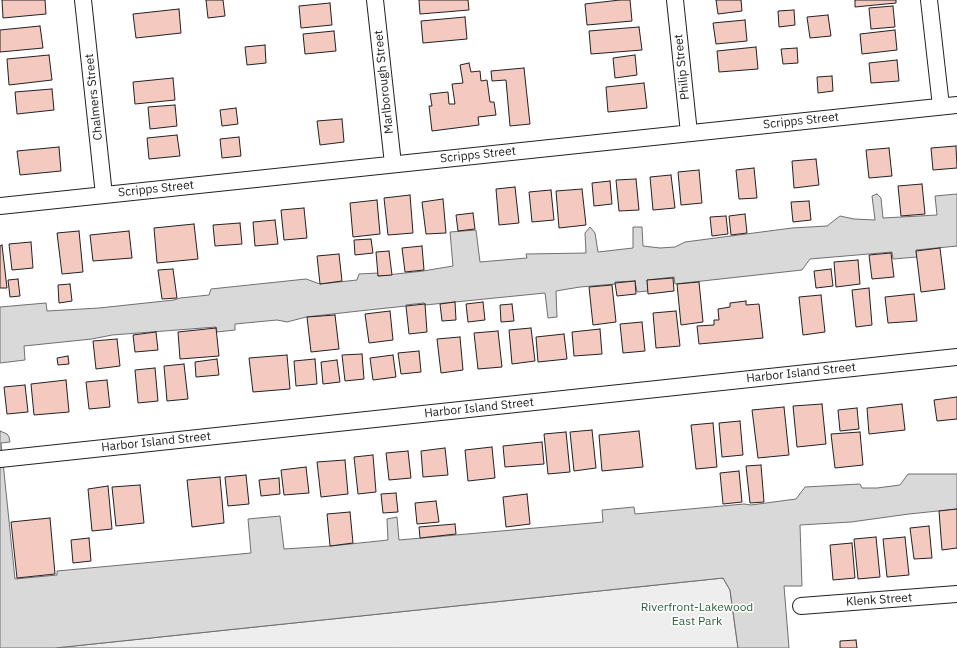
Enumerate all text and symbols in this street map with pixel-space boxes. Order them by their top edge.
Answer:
street label: Marlborough Street [371,29,397,135]
street label: Philip Street [671,33,693,101]
street label: Chalmers Street [82,53,106,141]
street label: Scripps Street [762,110,840,132]
street label: Scripps Street [439,144,517,166]
street label: Scripps Street [117,178,195,200]
street label: Harbor Island Street [746,360,856,386]
street label: Harbor Island Street [424,395,534,421]
street label: Harbor Island Street [101,429,211,455]
street label: Klenk Street [845,591,913,609]
park label: Riverfront-Lakewood East Park [641,601,753,629]

